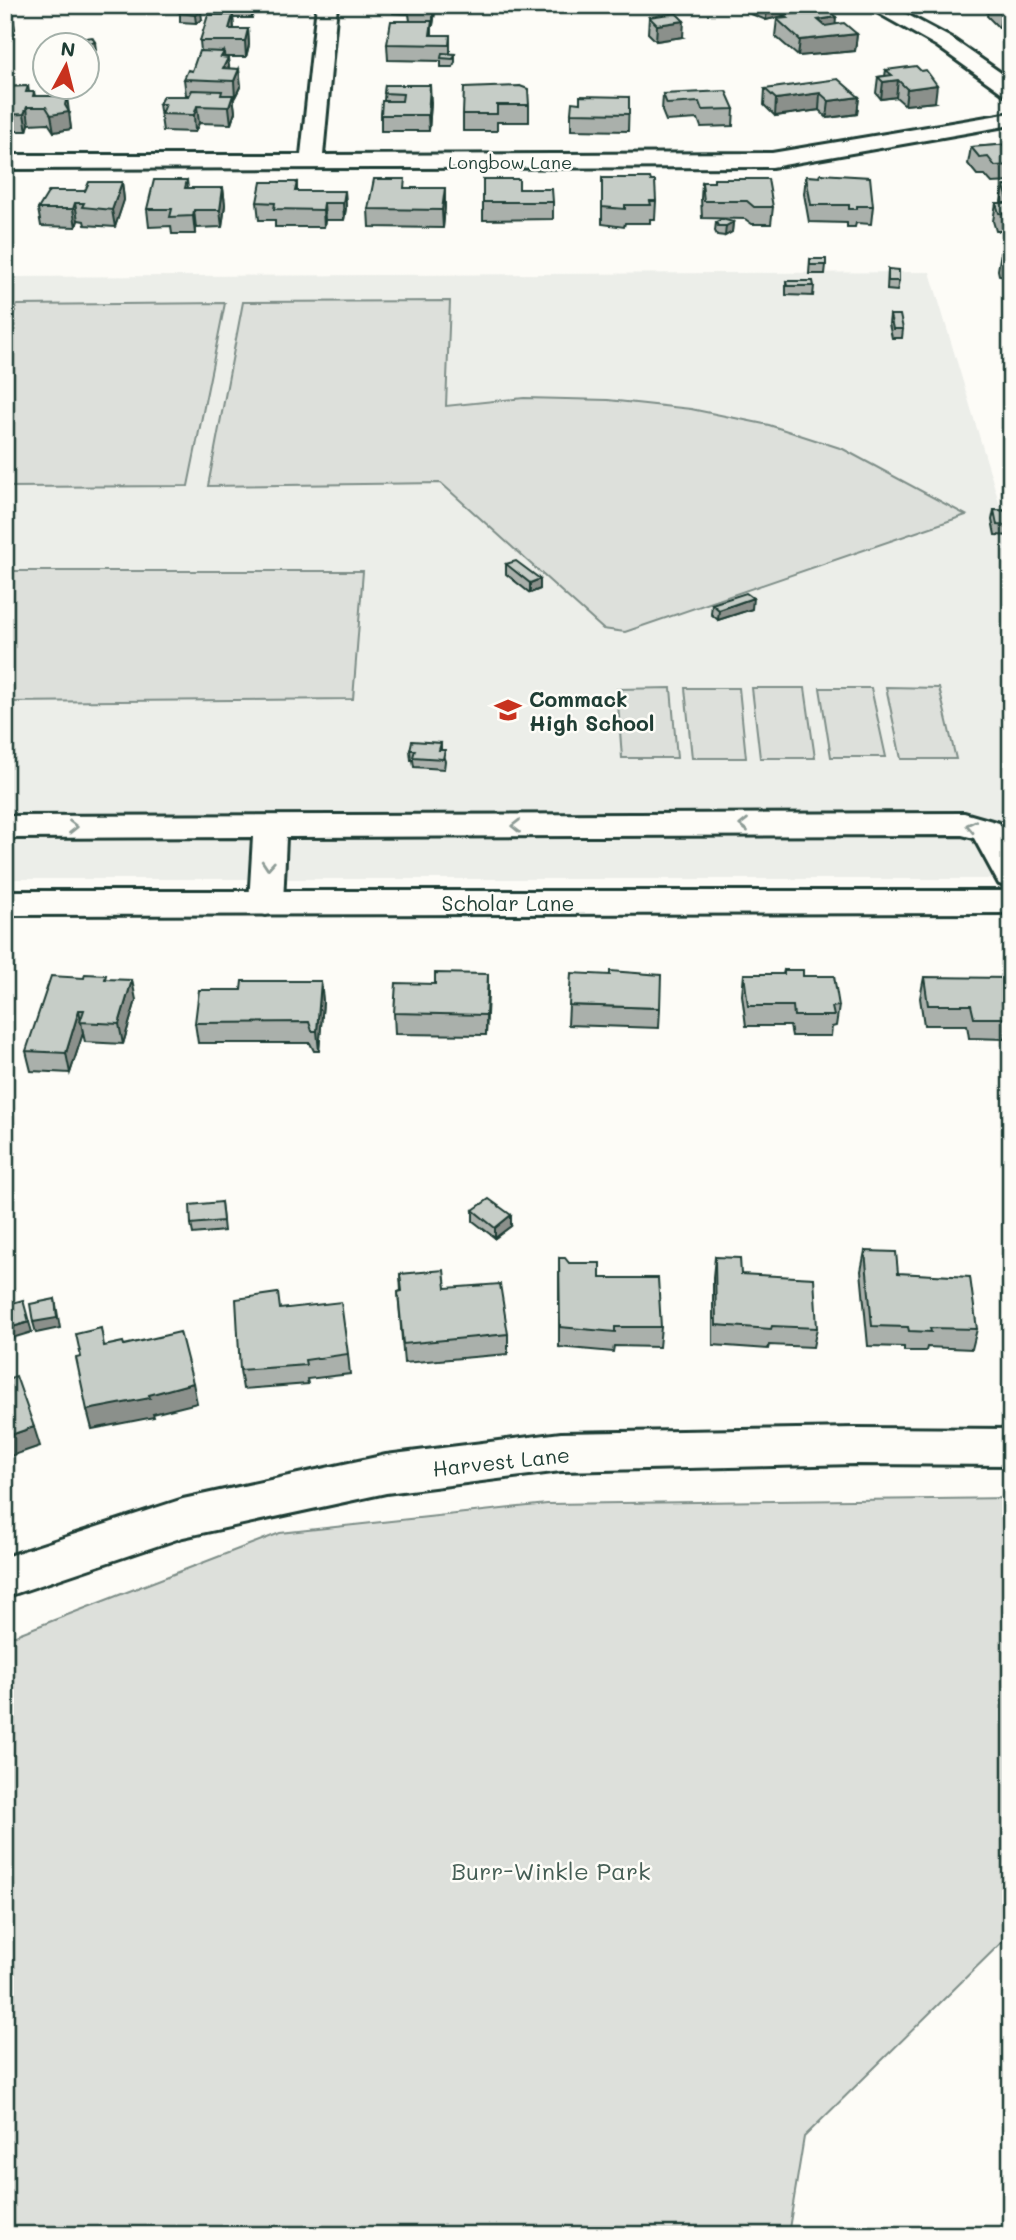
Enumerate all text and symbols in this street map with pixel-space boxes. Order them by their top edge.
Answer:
north arrow [32,32,102,102]
text: N [59,35,77,62]
street label: Longbow Lane [448,150,572,174]
place label: Commack High School [529,685,654,736]
school or university icon: Commack High School [493,695,523,725]
one-way arrow [738,817,748,833]
one-way arrow [510,818,521,834]
one-way arrow [69,819,79,835]
one-way arrow [965,820,977,835]
one-way arrow [261,860,276,871]
street label: Scholar Lane [442,889,574,916]
street label: Harvest Lane [431,1440,571,1482]
park label: Burr-Winkle Park [451,1855,651,1886]

